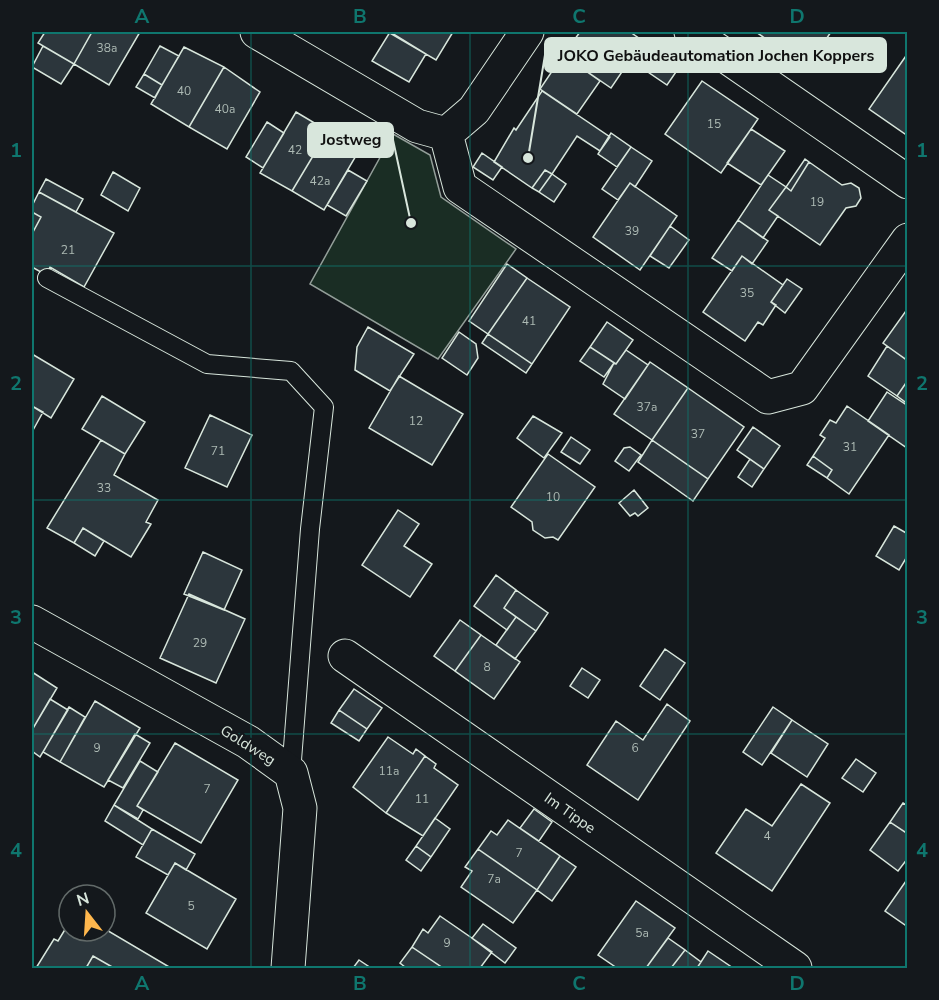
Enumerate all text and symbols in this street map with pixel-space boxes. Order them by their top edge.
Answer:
text: A [135,3,150,30]
text: B [353,3,367,30]
text: C [572,3,586,30]
text: D [789,3,805,30]
callout: JOKO Gebäudeautomation Jochen Koppers [545,38,886,72]
house number: 38a [97,40,117,56]
text: JOKO Gebäudeautomation Jochen Koppers [557,45,874,67]
house number: 40 [177,83,191,99]
house number: 40a [215,101,235,117]
house number: 15 [707,116,721,132]
callout: Jostweg [308,123,393,157]
text: Jostweg [320,129,381,151]
text: 1 [10,137,22,164]
text: 1 [916,137,928,164]
house number: 42 [288,142,302,158]
house number: 42a [310,173,330,189]
house number: 19 [810,194,824,210]
house number: 39 [625,223,639,239]
house number: 21 [61,242,75,258]
house number: 35 [740,285,754,301]
house number: 41 [522,313,536,329]
text: 2 [10,370,22,397]
text: 2 [916,370,928,397]
house number: 37a [637,399,657,415]
house number: 12 [409,413,423,429]
house number: 37 [691,426,705,442]
house number: 31 [843,439,857,455]
house number: 71 [211,443,225,459]
house number: 33 [97,480,111,496]
house number: 10 [546,489,560,505]
text: 3 [10,604,22,631]
text: 3 [916,604,928,631]
house number: 29 [193,635,207,651]
house number: 8 [483,659,491,675]
street label: Goldweg [217,720,279,770]
house number: 9 [93,740,101,756]
house number: 6 [631,740,639,756]
house number: 11a [379,763,399,779]
house number: 7 [203,781,211,797]
street label: Im Tippe [540,788,600,838]
house number: 11 [415,791,429,807]
house number: 4 [763,828,771,844]
text: 4 [10,837,22,864]
text: 4 [916,837,928,864]
house number: 7 [515,845,523,861]
house number: 7a [487,871,501,887]
north arrow [57,883,117,943]
text: N [74,887,92,912]
house number: 5 [187,898,195,914]
house number: 5a [635,925,649,941]
house number: 9 [443,935,451,951]
text: A [135,970,150,997]
text: B [353,970,367,997]
text: C [572,970,586,997]
text: D [789,970,805,997]

